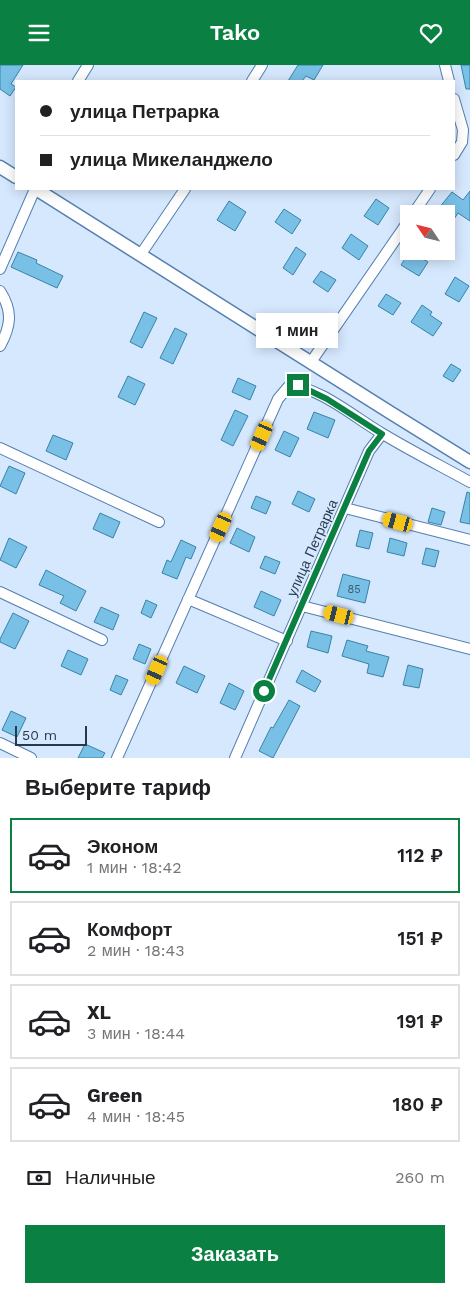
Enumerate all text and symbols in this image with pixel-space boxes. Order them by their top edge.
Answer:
icon: menu [25,19,53,47]
icon: heart [417,19,445,47]
text: Tako [210,20,260,45]
text: улица Петрарка [70,100,219,123]
text: улица Микеланджело [70,148,273,171]
north arrow [400,205,455,260]
map controls [400,205,455,260]
callout: 1 мин [257,313,339,347]
text: 1 мин [276,321,318,340]
route end [287,374,309,396]
car [249,419,274,453]
street label: улица Петрарка [283,497,341,599]
car [208,510,233,544]
car [381,511,414,533]
house number: 85 [347,583,361,596]
car [322,604,355,626]
car [144,653,169,687]
route start [253,680,275,702]
scale bar [15,723,88,746]
text: 50 m [22,727,57,743]
text: Выберите тариф [25,775,211,800]
icon: car [27,833,72,878]
text: Эконом [87,835,158,858]
text: 112 ₽ [397,844,443,867]
text: 1 мин · 18:42 [87,858,182,877]
icon: car [27,916,72,961]
text: Комфорт [87,918,172,941]
text: 151 ₽ [398,927,443,950]
text: 2 мин · 18:43 [87,941,185,960]
icon: car [27,999,72,1044]
text: XL [87,1001,111,1024]
text: 191 ₽ [397,1010,443,1033]
text: 3 мин · 18:44 [87,1024,185,1043]
icon: car [27,1082,72,1127]
text: Green [87,1084,143,1107]
text: 180 ₽ [393,1093,443,1116]
text: 4 мин · 18:45 [87,1107,185,1126]
icon: cash [25,1164,53,1192]
text: Наличные [65,1166,156,1189]
text: 260 m [395,1168,445,1187]
button: Заказать [25,1225,445,1283]

